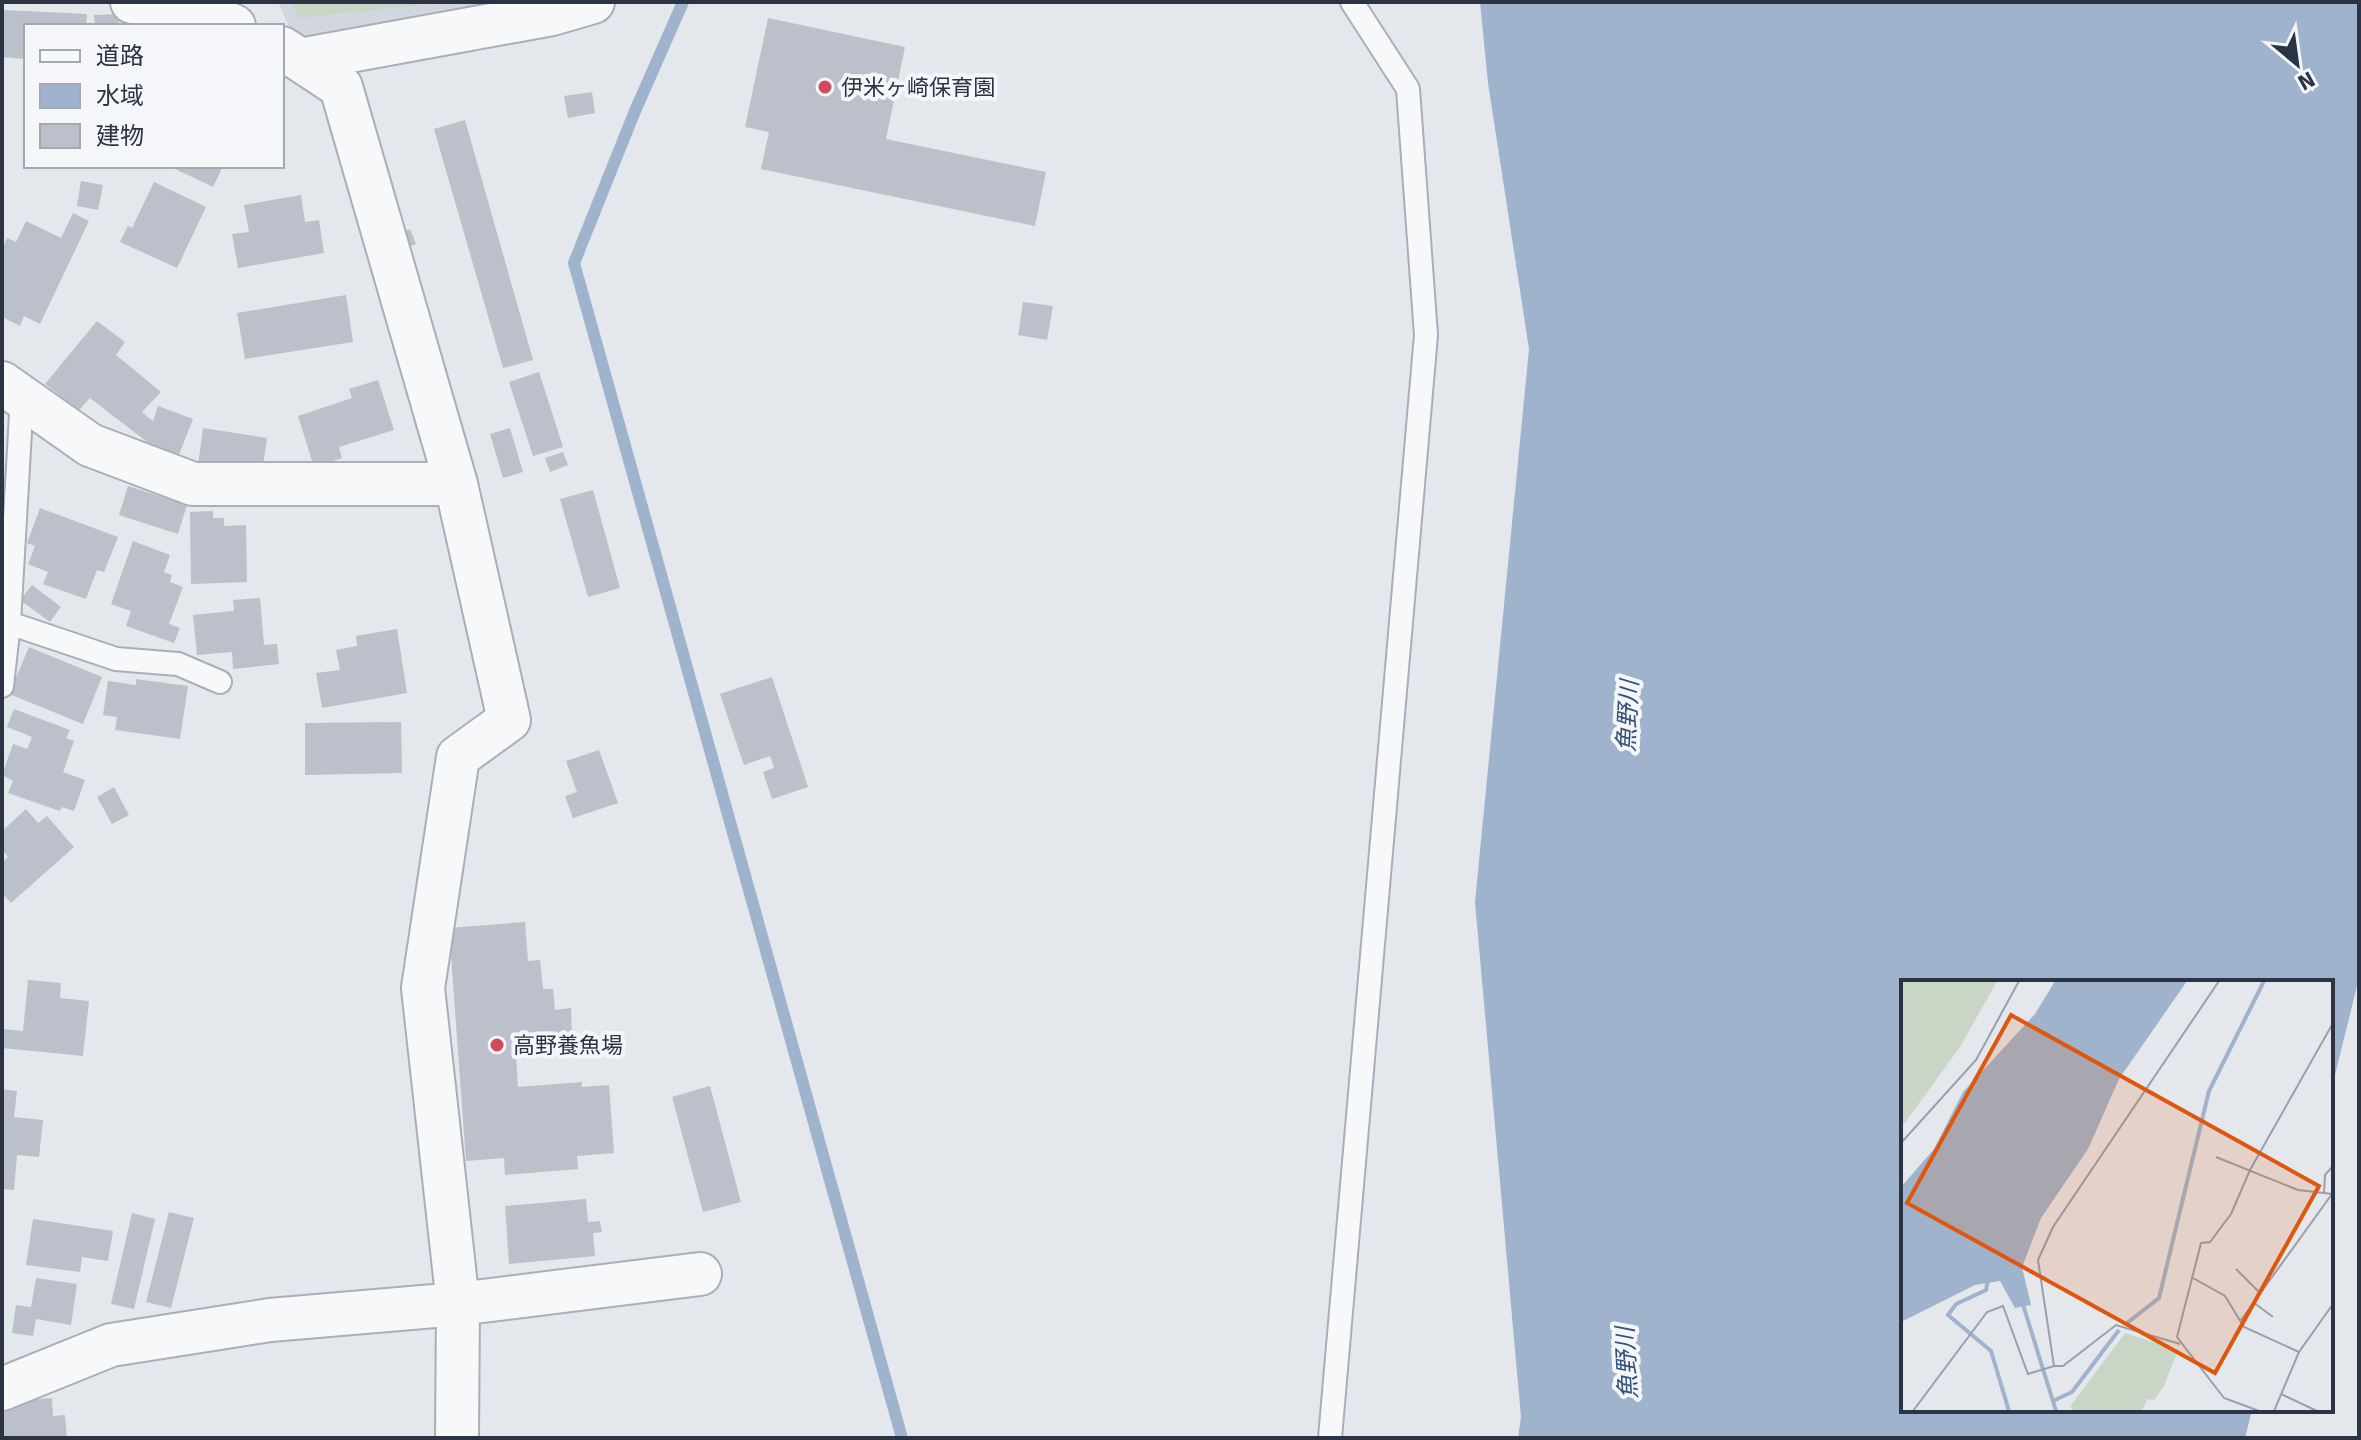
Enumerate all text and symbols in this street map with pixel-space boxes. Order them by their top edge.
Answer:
legend [24,24,284,168]
north arrow [2257,24,2337,104]
text: 道路 [96,41,144,71]
text: N [2293,66,2320,97]
place label: 伊米ヶ崎保育園 [841,74,995,101]
marker: 伊米ヶ崎保育園 [816,78,834,96]
text: 水域 [96,81,144,111]
text: 建物 [96,121,144,151]
water label: 魚野川 [1611,676,1645,753]
inset map [1901,980,2333,1412]
place label: 高野養魚場 [513,1032,623,1059]
marker: 高野養魚場 [488,1036,506,1054]
water label: 魚野川 [1610,1323,1644,1400]

